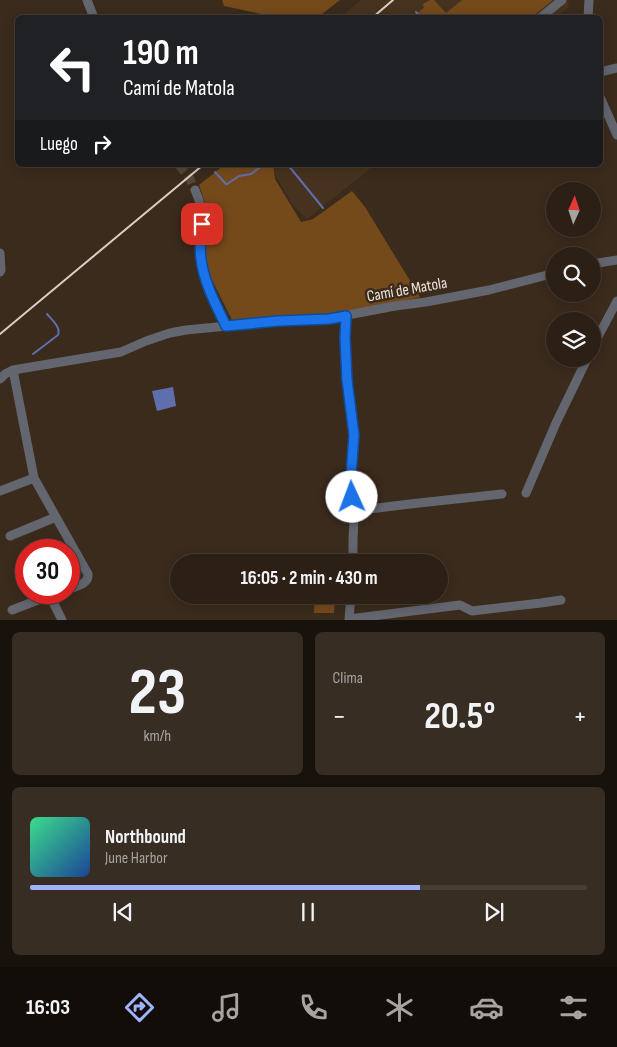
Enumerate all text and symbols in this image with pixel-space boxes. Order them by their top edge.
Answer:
text: 190 m [123,32,199,75]
icon: left [40,35,105,100]
text: Camí de Matola [123,75,235,102]
icon: right [88,130,116,158]
text: Luego [40,133,78,156]
north arrow [546,182,601,238]
map controls [546,182,601,367]
pin [181,203,223,245]
icon: arrive [188,210,216,238]
button: search [546,247,601,302]
street label: Camí de Matola [365,274,449,306]
button: layers [546,312,601,367]
position arrow [325,470,377,522]
speed limit sign: 30 [15,539,80,604]
text: 16:05 · 2 min · 430 m [240,567,378,590]
text: 23 [128,655,186,733]
text: Clima [333,669,363,688]
text: 20.5° [424,694,495,739]
text: − [333,700,346,733]
text: + [573,700,587,733]
text: km/h [143,727,171,746]
text: Northbound [105,826,186,849]
text: June Harbor [105,849,168,868]
icon: previous [109,898,137,926]
icon: pause [294,898,322,926]
icon: next [480,898,508,926]
icon: directions [122,990,157,1025]
icon: music [209,990,244,1025]
icon: phone [296,990,331,1025]
icon: climate [382,990,417,1025]
icon: car [469,990,504,1025]
icon: filters [556,990,591,1025]
text: 16:03 [26,994,70,1021]

